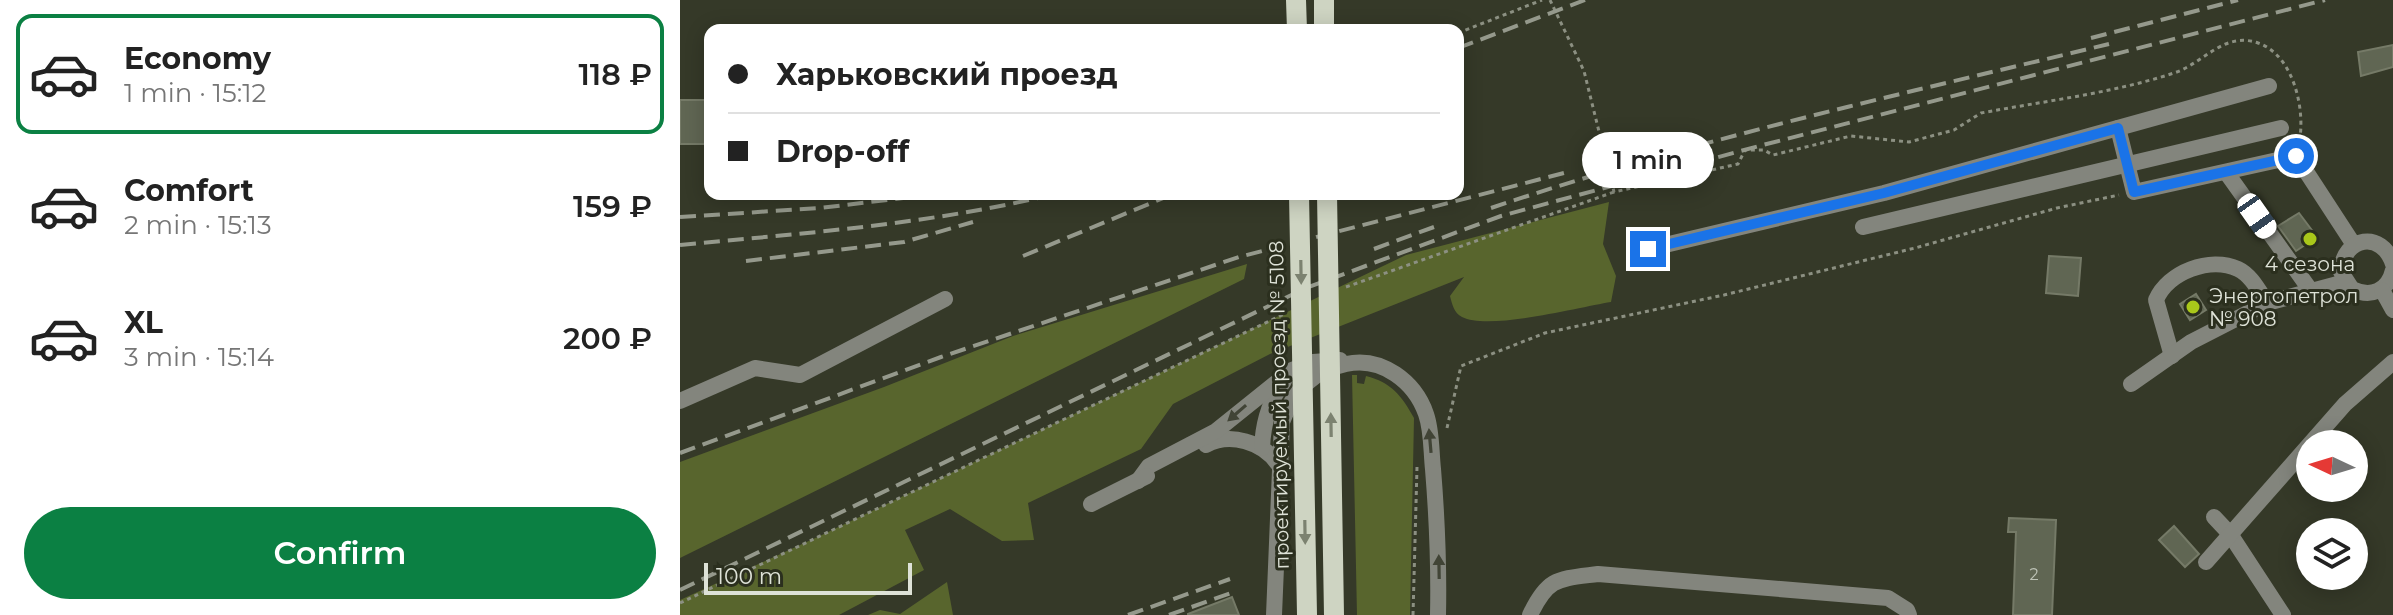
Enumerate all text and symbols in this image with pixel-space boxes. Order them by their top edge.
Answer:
icon: car [28,38,100,110]
text: Economy [124,40,271,77]
text: 118 ₽ [578,56,652,93]
text: Харьковский проезд [776,56,1118,93]
text: 1 min · 15:12 [124,77,266,109]
text: Drop-off [776,133,909,170]
callout: 1 min [1582,133,1714,189]
route start [2278,138,2314,174]
text: 1 min [1613,144,1683,176]
icon: car [28,170,100,242]
text: Comfort [124,172,254,209]
text: 159 ₽ [573,188,652,225]
car [2233,189,2281,243]
text: 2 min · 15:13 [124,209,272,241]
marker: 4 сезона [2301,230,2319,248]
route end [1630,231,1666,267]
street label: проектируемый проезд № 5108 [1264,240,1294,570]
place label: 4 сезона [2265,252,2355,276]
one-way arrow [1295,260,1307,285]
place label: Энергопетрол № 908 [2209,284,2358,331]
marker: Энергопетрол № 908 [2184,298,2202,316]
icon: car [28,302,100,374]
text: XL [124,304,163,341]
text: 200 ₽ [563,320,652,357]
text: 3 min · 15:14 [124,341,274,373]
one-way arrow [1227,404,1247,421]
one-way arrow [1324,412,1337,437]
one-way arrow [1424,428,1437,453]
north arrow [2296,430,2368,502]
map controls [2296,430,2368,590]
button: Confirm [24,507,656,599]
button: layers [2296,518,2368,590]
one-way arrow [1299,520,1312,545]
one-way arrow [1432,554,1445,579]
scale bar [704,559,912,595]
text: 100 m [716,563,782,590]
house number: 2 [2029,565,2039,584]

